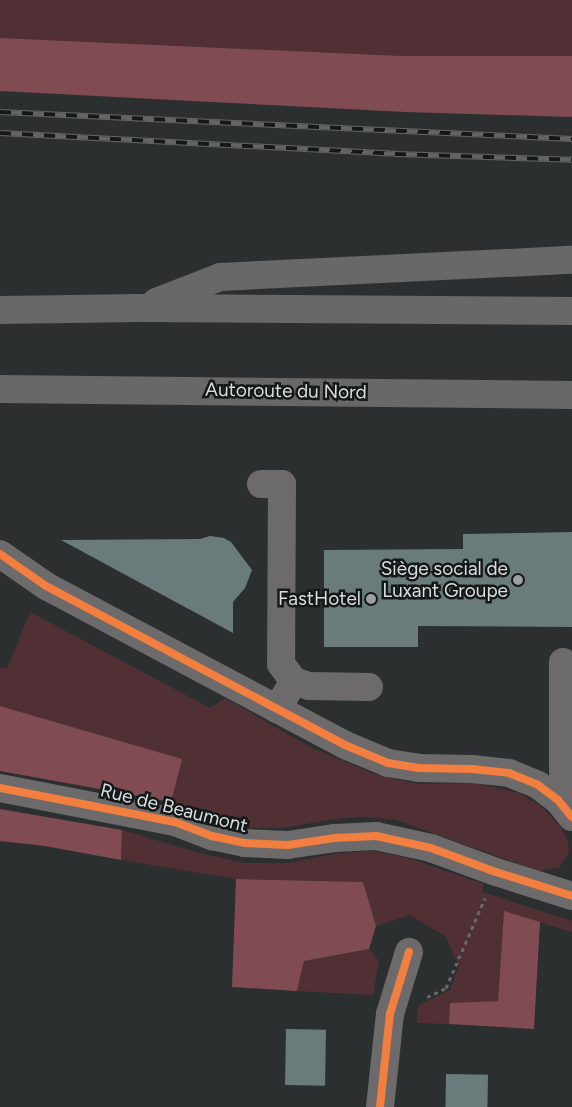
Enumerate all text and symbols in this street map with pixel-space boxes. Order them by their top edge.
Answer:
street label: Autoroute du Nord [205,378,367,404]
place label: Siège social de Luxant Groupe [381,558,508,602]
marker: Siège social de Luxant Groupe [512,574,524,586]
place label: FastHotel [278,588,361,610]
marker: FastHotel [365,593,377,605]
street label: Rue de Beaumont [98,779,250,837]

